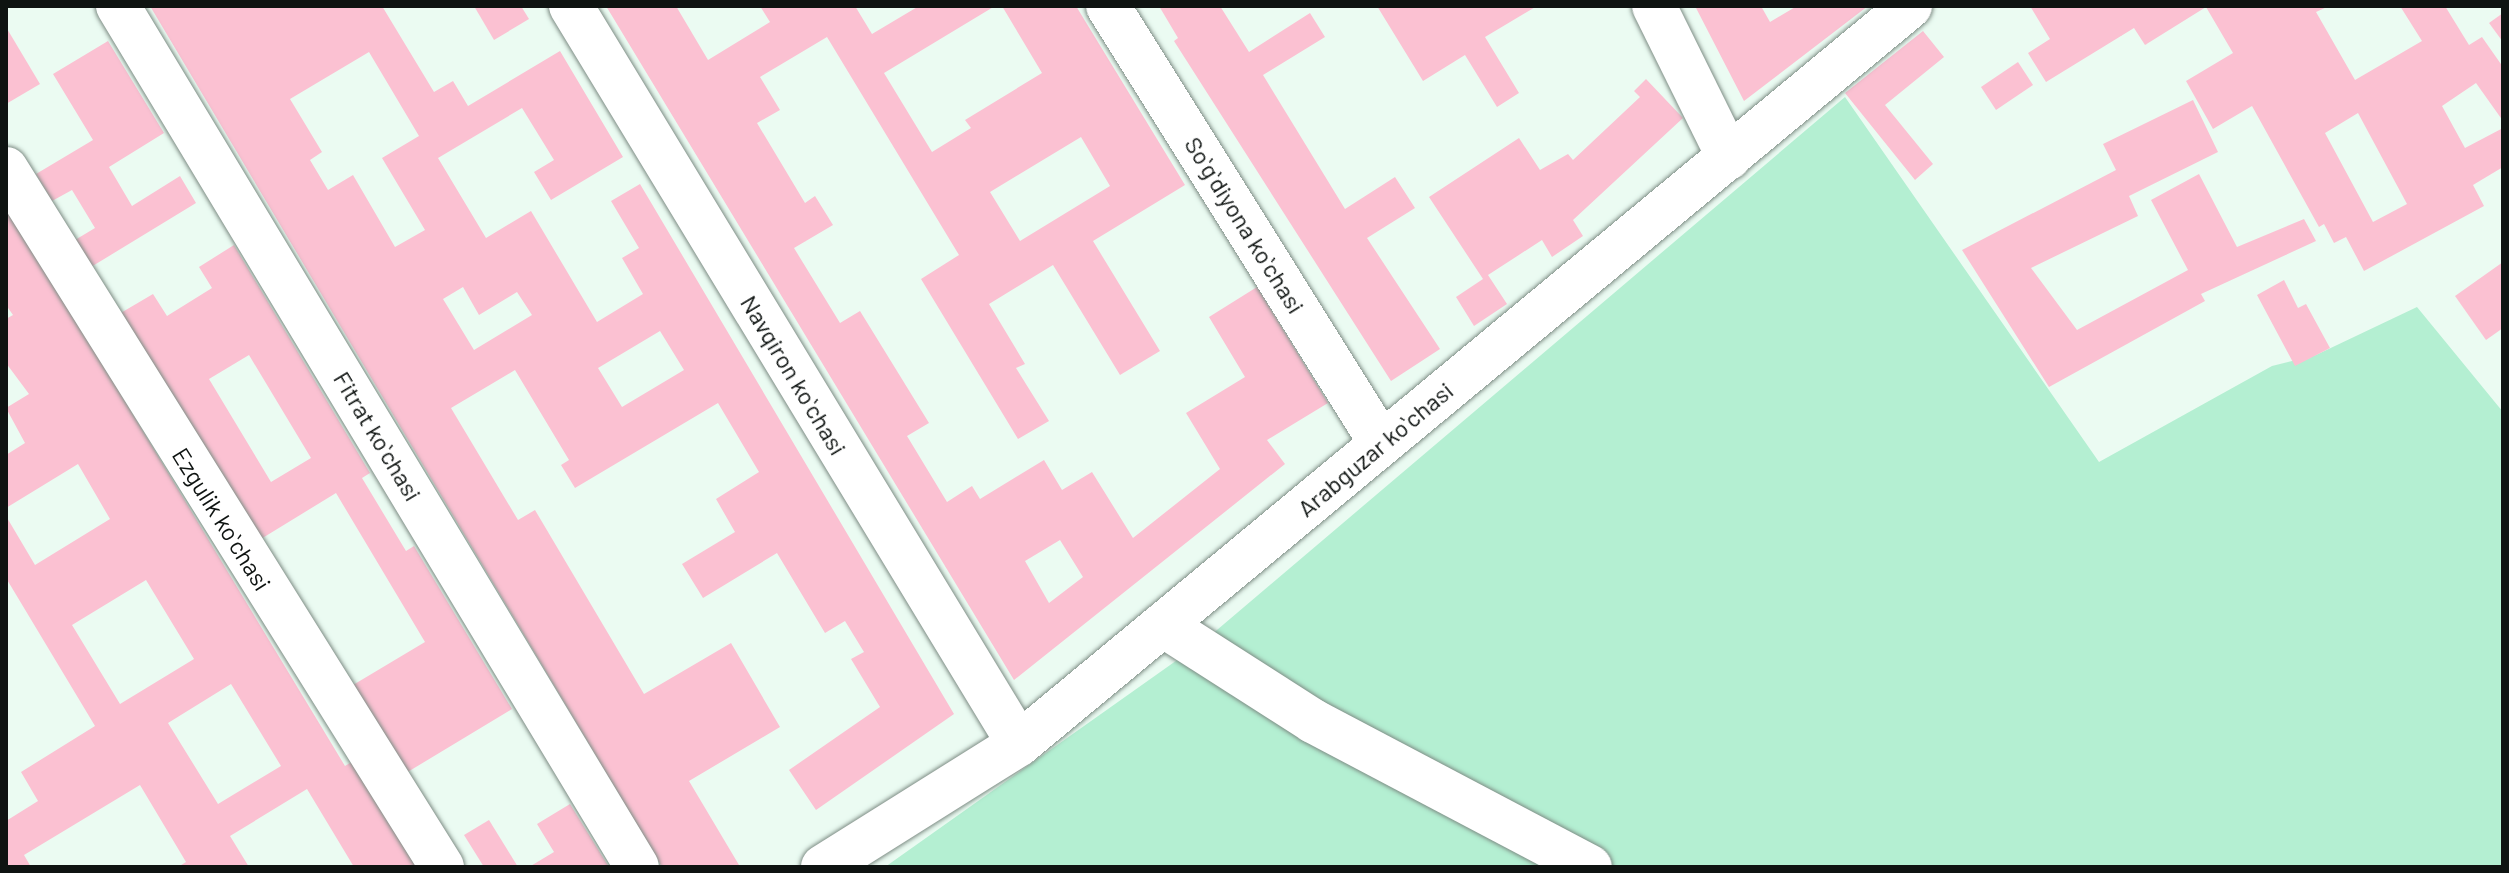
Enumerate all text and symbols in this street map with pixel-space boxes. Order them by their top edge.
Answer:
street label: Soʻgʻdiyona koʻchasi [1179,131,1311,319]
street label: Navqiron koʻchasi [735,290,853,460]
street label: Fitrat koʻchasi [328,366,428,506]
street label: Arabguzar koʻchasi [1291,376,1459,522]
street label: Ezgulik koʻchasi [167,442,277,596]

